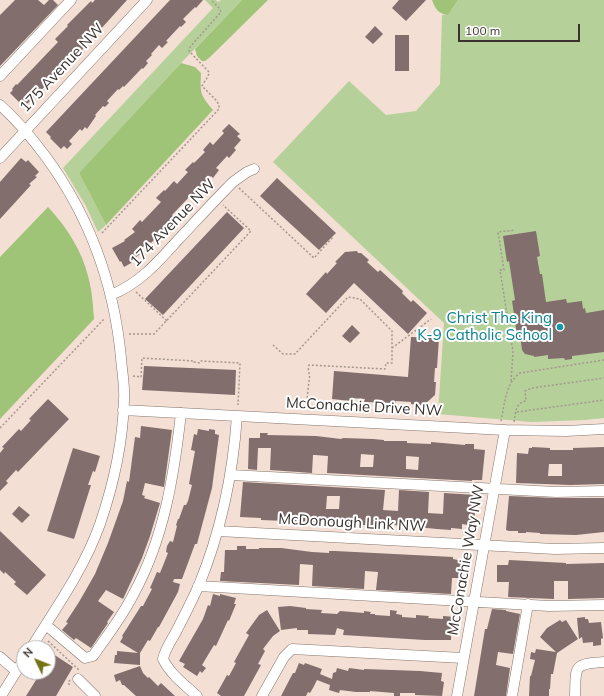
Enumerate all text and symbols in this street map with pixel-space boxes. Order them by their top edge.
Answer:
scale bar [460,16,582,42]
street label: 175 Avenue NW [16,20,108,116]
text: 100 m [465,23,500,38]
street label: 174 Avenue NW [127,175,219,271]
place label: Christ The King K-9 Catholic School [417,309,552,344]
marker: Christ The King K-9 Catholic School [555,322,565,332]
street label: McConachie Drive NW [285,394,443,420]
street label: McConachie Way NW [444,483,488,637]
street label: McDonough Link NW [278,510,426,536]
north arrow [16,640,56,680]
text: N [20,645,36,660]

